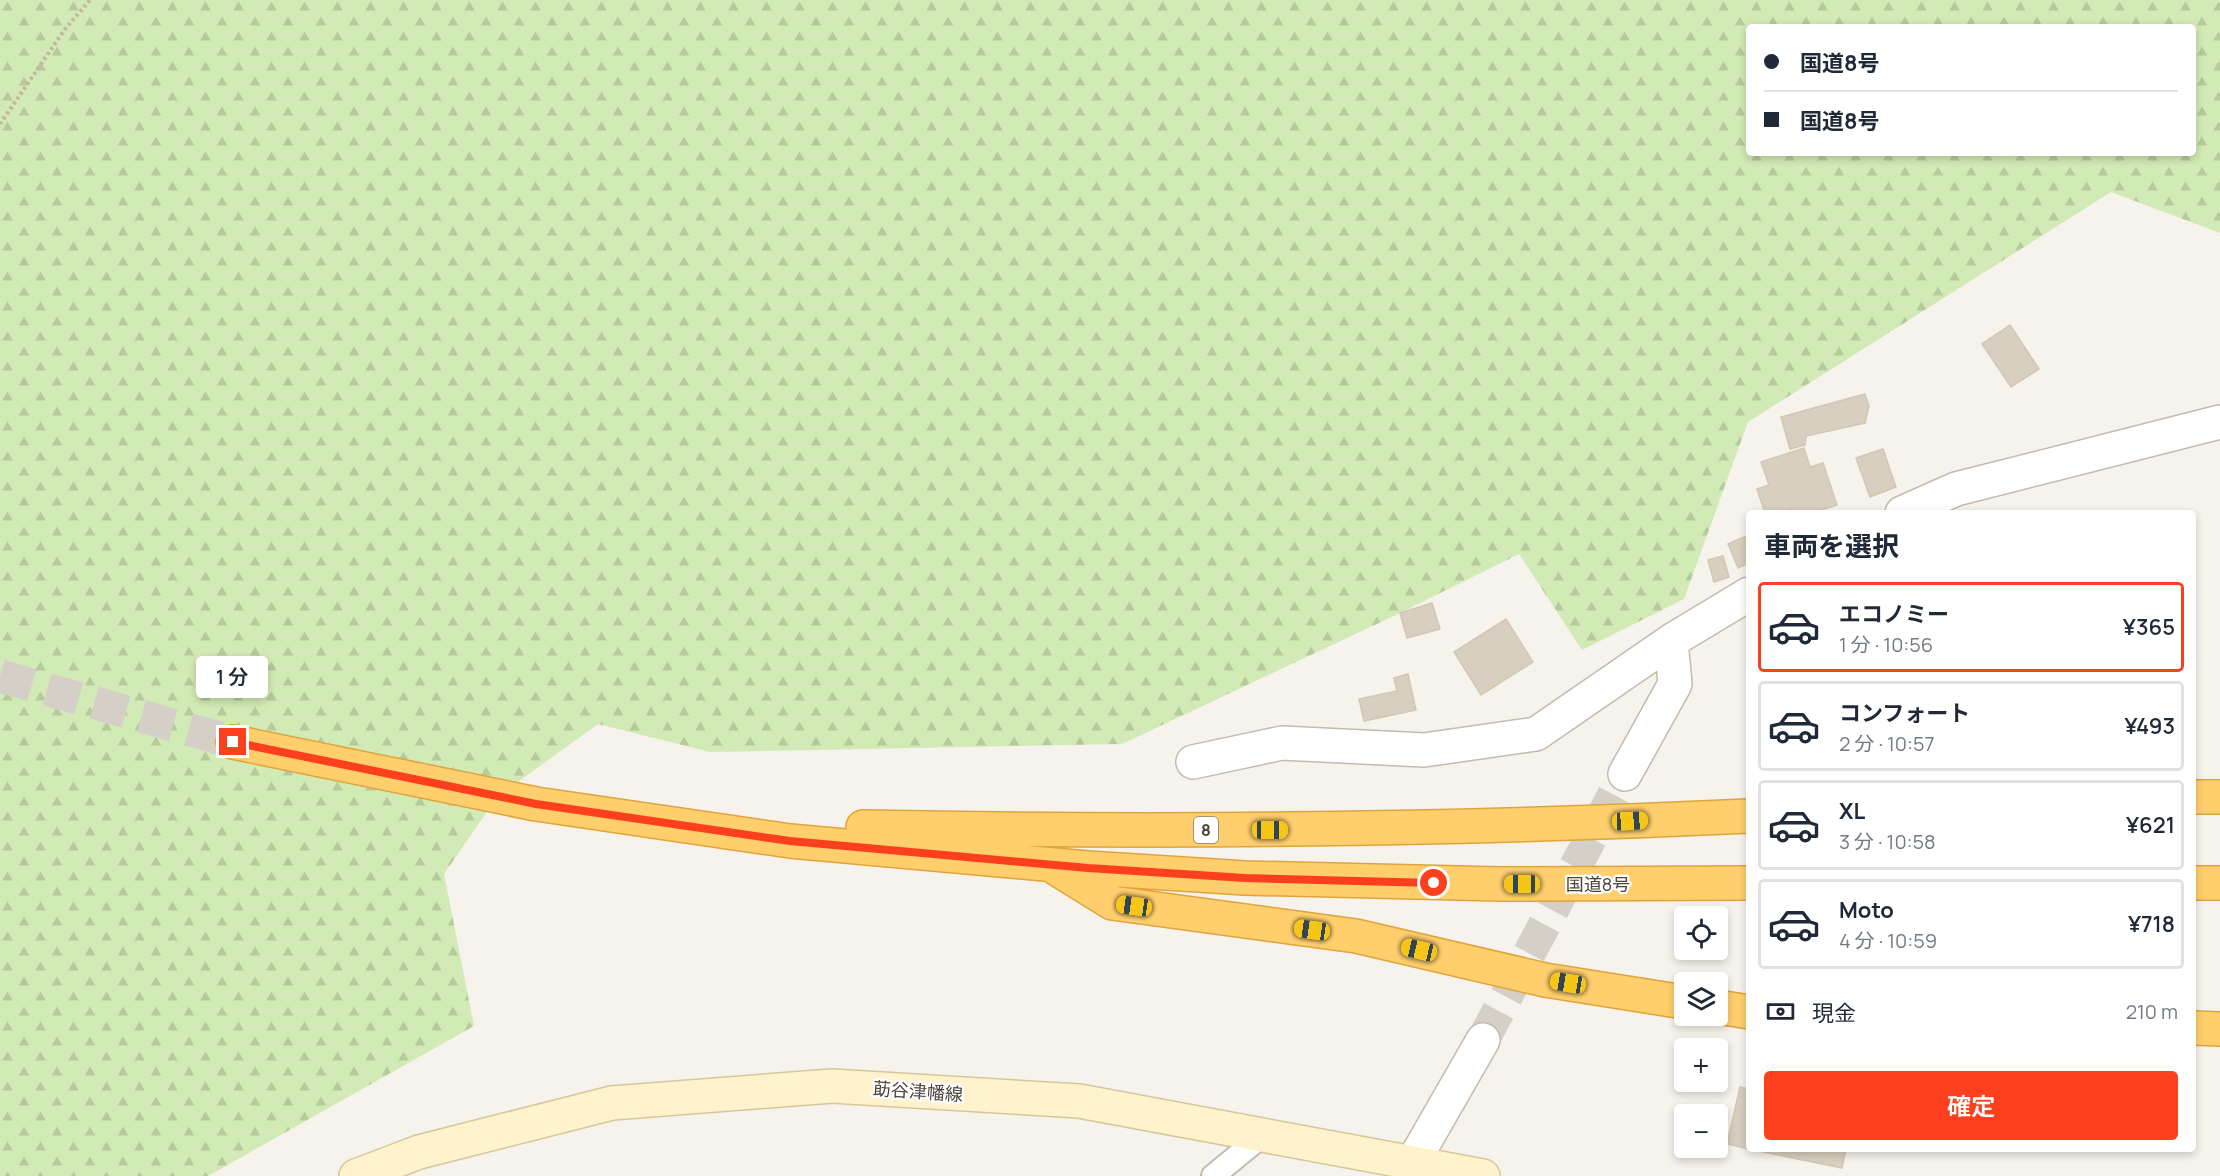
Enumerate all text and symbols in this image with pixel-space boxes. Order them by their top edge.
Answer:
text: 国道8号 [1800,48,1879,78]
text: 国道8号 [1800,106,1879,136]
text: 車両を選択 [1764,527,1899,564]
text: エコノミー [1839,599,1949,629]
icon: car [1767,600,1821,654]
text: ¥365 [2123,612,2175,642]
text: 1 分 · 10:56 [1839,631,1933,658]
callout: 1 分 [197,655,269,697]
text: 1 分 [216,663,248,690]
text: コンフォート [1839,698,1970,728]
icon: car [1767,699,1821,753]
text: ¥493 [2124,711,2175,741]
route end [219,728,246,755]
text: 2 分 · 10:57 [1839,730,1935,757]
text: XL [1839,796,1865,826]
icon: car [1767,798,1821,852]
text: ¥621 [2126,810,2175,840]
car [1612,811,1648,831]
road number: 8 [1194,817,1218,843]
car [1252,821,1288,839]
text: 3 分 · 10:58 [1839,828,1936,855]
route start [1420,869,1447,896]
street label: 国道8号 [1566,872,1630,896]
car [1504,875,1540,893]
car [1115,895,1153,917]
text: Moto [1839,895,1894,925]
icon: car [1767,897,1821,951]
map controls [1674,906,1728,1158]
button: locate [1674,906,1728,960]
text: ¥718 [2128,909,2175,939]
car [1293,919,1331,941]
text: 4 分 · 10:59 [1839,927,1937,954]
car [1399,937,1439,963]
car [1549,971,1587,995]
button: layers [1674,972,1728,1026]
icon: cash [1764,995,1797,1028]
text: 現金 [1812,998,1856,1028]
text: 210 m [2126,998,2178,1025]
button: + [1674,1038,1728,1092]
button: 確定 [1764,1071,2178,1140]
street label: 莇谷津幡線 [872,1076,964,1106]
button: − [1674,1104,1728,1158]

